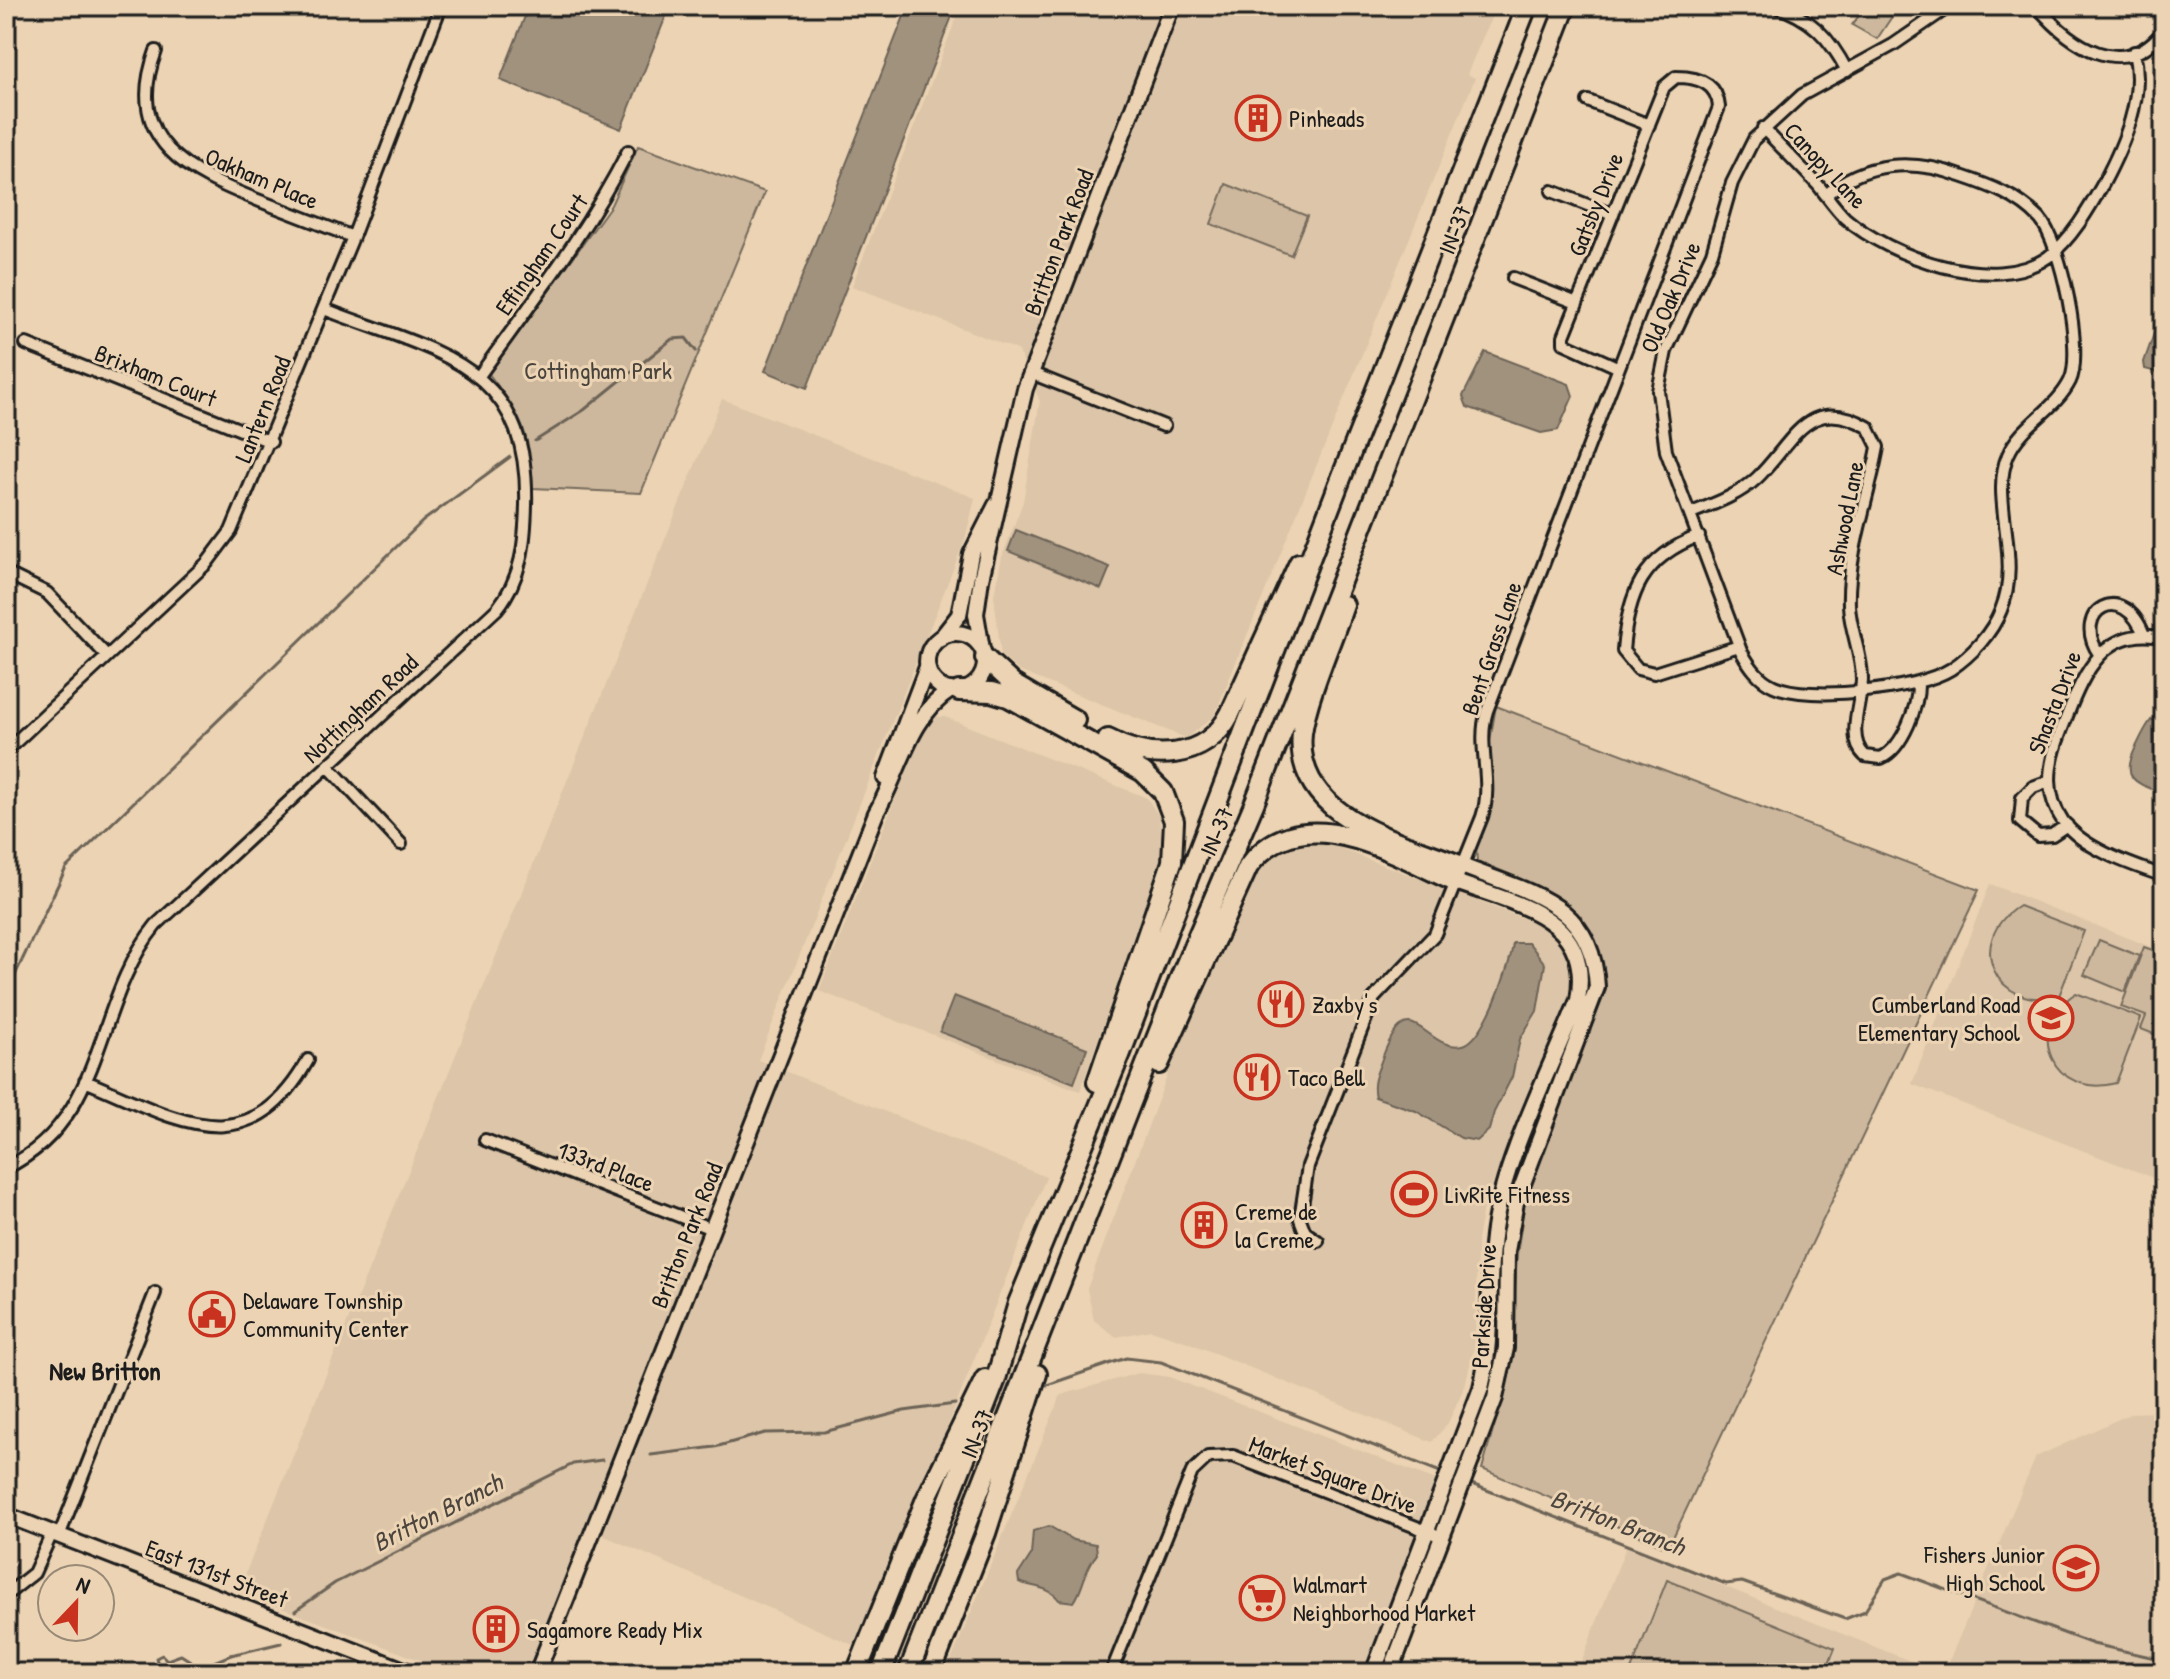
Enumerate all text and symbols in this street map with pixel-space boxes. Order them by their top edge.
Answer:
building icon: Pinheads [1234,94,1282,142]
place label: Pinheads [1289,102,1364,134]
street label: Canopy Lane [1778,115,1875,216]
street label: Oakham Place [200,140,324,216]
street label: Gatsby Drive [1560,147,1630,261]
street label: Britton Park Road [1015,164,1101,320]
street label: Effingham Court [487,186,595,321]
street label: IN-37 [1430,200,1478,258]
street label: Old Oak Drive [1632,236,1708,358]
street label: Brixham Court [90,336,222,414]
street label: Lantern Road [226,351,298,467]
park label: Cottingham Park [524,354,672,386]
street label: Ashwood Lane [1817,458,1871,578]
street label: Bent Grass Lane [1453,577,1529,719]
street label: Shasta Drive [2020,645,2088,758]
street label: Nottingham Road [296,646,424,770]
street label: IN-37 [1191,801,1241,861]
restaurant icon: Zaxby's [1257,980,1305,1028]
place label: Zaxby's [1312,988,1378,1020]
place label: Cumberland Road Elementary School [1858,988,2021,1048]
school or university icon: Cumberland Road Elementary School [2027,994,2075,1042]
restaurant icon: Taco Bell [1233,1053,1281,1101]
place label: Taco Bell [1288,1061,1366,1093]
street label: 133rd Place [553,1133,659,1199]
street label: Britton Park Road [642,1157,730,1313]
sports icon: LivRite Fitness [1390,1170,1438,1218]
place label: LivRite Fitness [1445,1178,1570,1210]
place label: Creme de la Creme [1235,1195,1318,1255]
building icon: Creme de la Creme [1180,1201,1228,1249]
street label: Parkside Drive [1463,1242,1503,1369]
place label: Delaware Township Community Center [243,1284,409,1344]
public building icon: Delaware Township Community Center [188,1290,236,1338]
district label: New Britton [49,1353,161,1388]
street label: IN-37 [952,1404,1000,1462]
street label: Market Square Drive [1245,1427,1422,1521]
water label: Britton Branch [366,1463,510,1560]
water label: Britton Branch [1546,1480,1692,1564]
street label: East 131st Street [141,1531,293,1615]
place label: Fishers Junior High School [1923,1538,2046,1598]
school or university icon: Fishers Junior High School [2052,1544,2100,1592]
north arrow [36,1563,116,1643]
text: N [72,1568,95,1601]
place label: Walmart Neighborhood Market [1293,1568,1476,1628]
supermarket icon: Walmart Neighborhood Market [1238,1574,1286,1622]
building icon: Sagamore Ready Mix [472,1605,520,1653]
place label: Sagamore Ready Mix [527,1613,703,1645]

